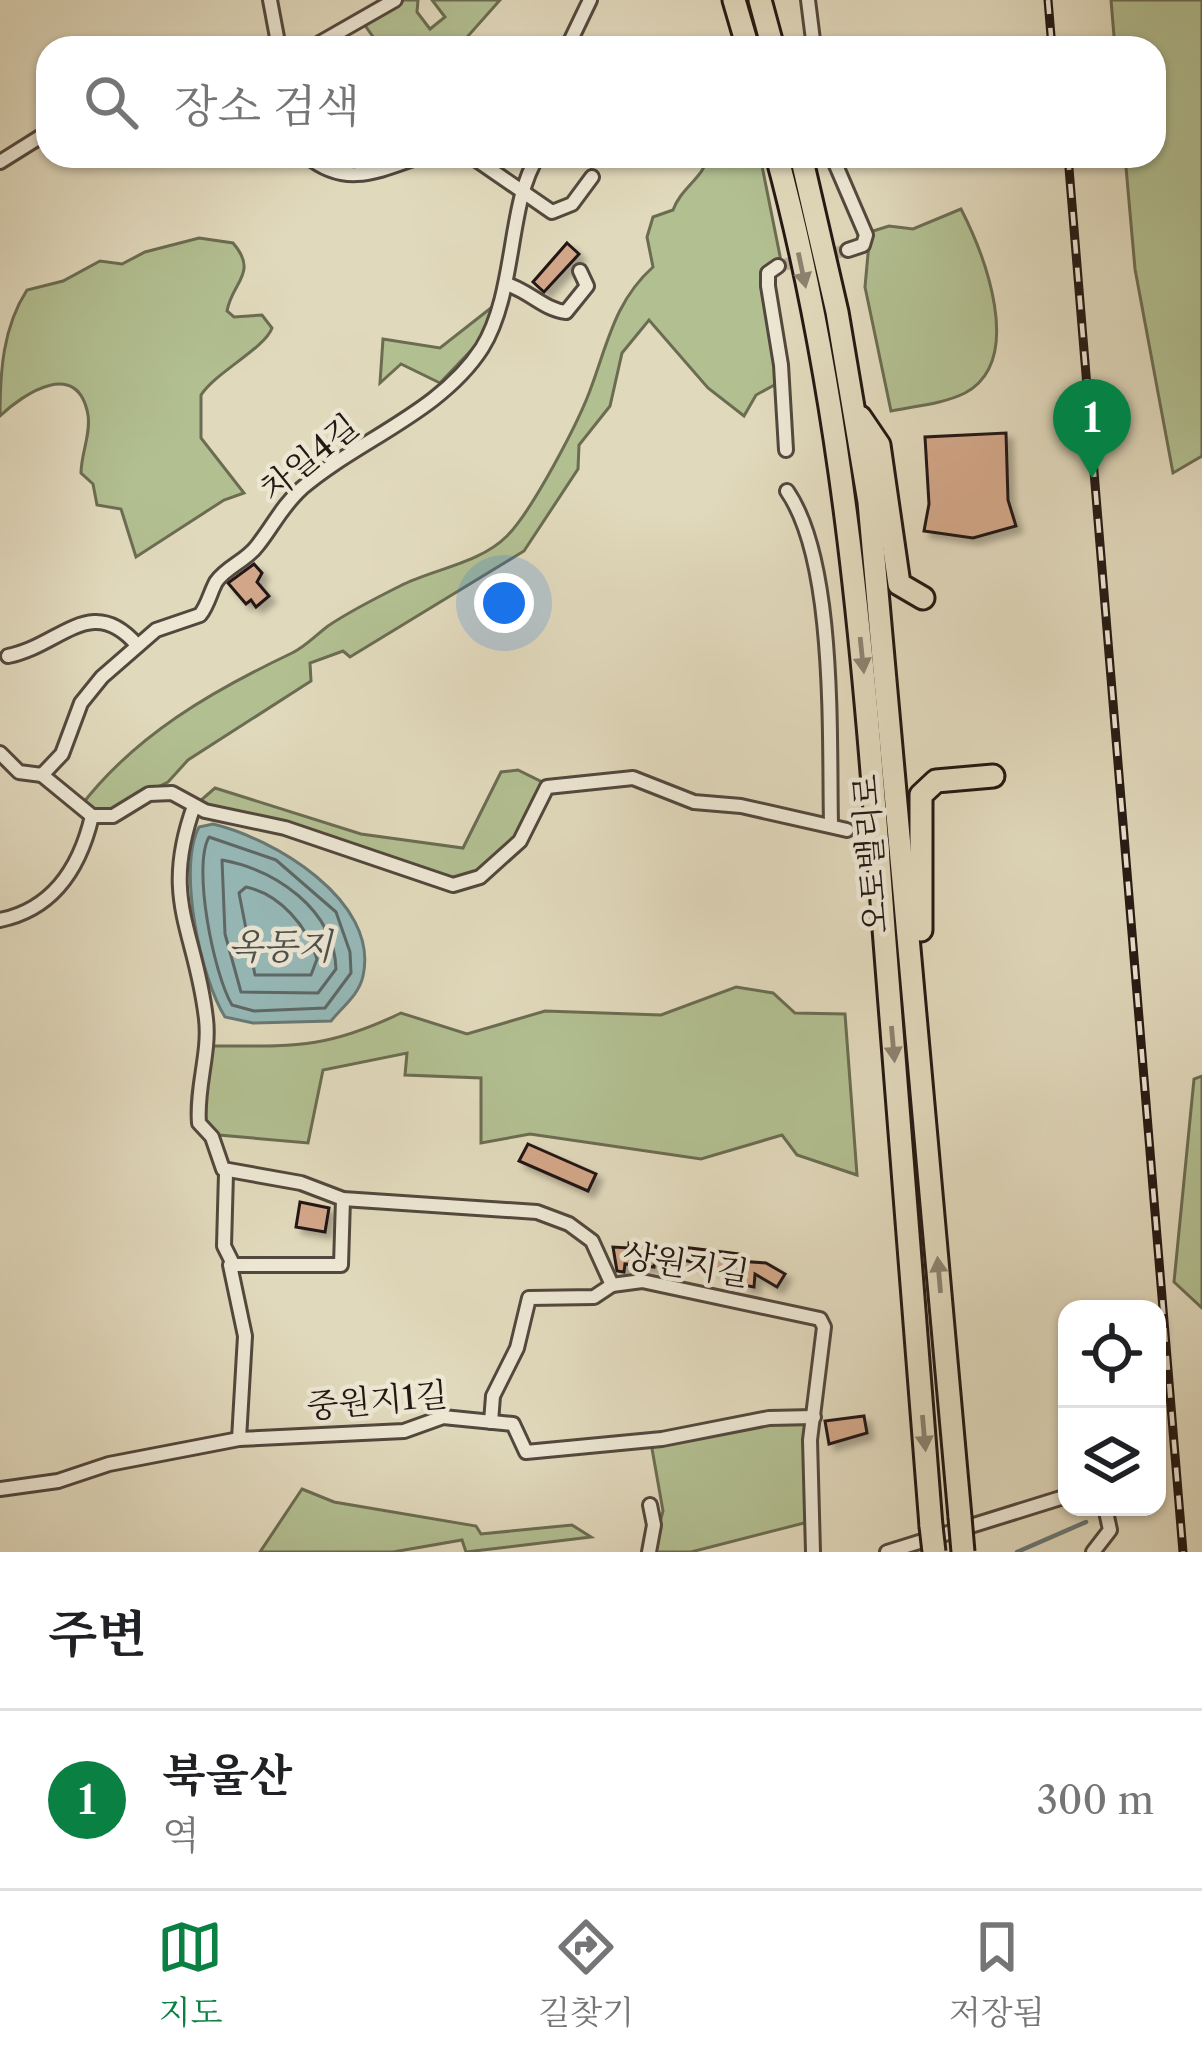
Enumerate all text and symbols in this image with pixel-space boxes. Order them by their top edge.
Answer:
search box [36,36,1166,168]
icon: search [78,69,144,135]
text: 장소 검색 [174,78,360,134]
one-way arrow [793,252,812,290]
pin: 1 [1053,379,1131,478]
street label: 차일4길 [252,405,367,509]
your location [474,573,534,633]
one-way arrow [852,637,871,674]
street label: 오토밸리로 [844,773,897,935]
water label: 옥동지 [228,924,334,968]
one-way arrow [883,1026,902,1063]
street label: 상원지길 [620,1234,752,1295]
one-way arrow [929,1256,948,1293]
map controls [1058,1300,1166,1516]
button: locate [1058,1300,1166,1408]
street label: 중원지1길 [305,1374,449,1427]
button: layers [1058,1408,1166,1516]
one-way arrow [915,1415,934,1452]
text: 주변 [48,1603,147,1665]
text: 북울산 [162,1747,292,1803]
text: 1 [78,1776,96,1824]
text: 300 m [1036,1776,1154,1824]
text: 역 [162,1811,200,1859]
tab: 지도 [157,1914,223,2033]
tab: 길찾기 [538,1914,634,2033]
tab: 저장됨 [949,1914,1045,2033]

